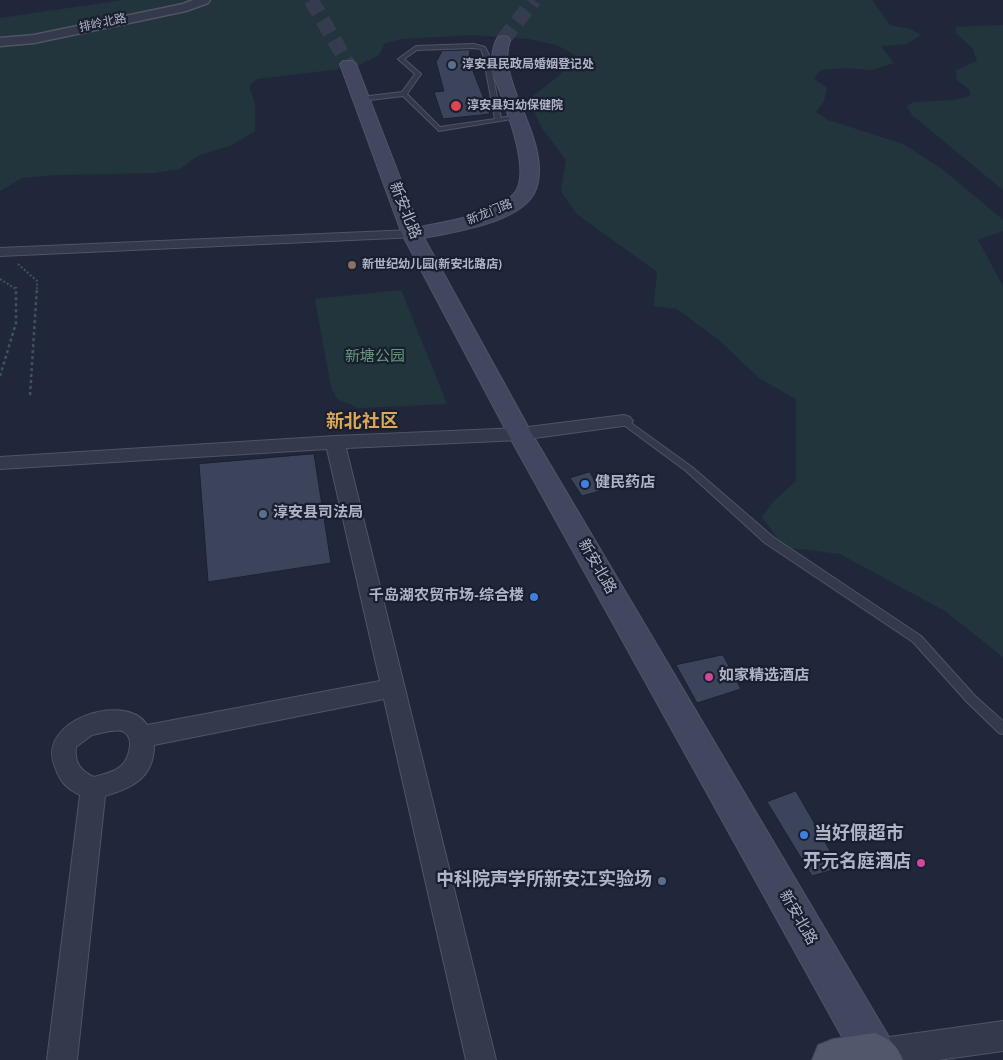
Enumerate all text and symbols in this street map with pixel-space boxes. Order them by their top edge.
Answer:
street label: 排岭北路 [78,12,128,36]
place label: 淳安县民政局婚姻登记处 [462,58,594,72]
marker: 淳安县民政局婚姻登记处 [446,59,458,71]
marker: 淳安县妇幼保健院 [449,99,463,113]
place label: 淳安县妇幼保健院 [467,99,563,113]
street label: 新安北路 [384,180,424,242]
street label: 新龙门路 [465,197,515,229]
place label: 新世纪幼儿园(新安北路店) [362,258,502,272]
marker: 新世纪幼儿园(新安北路店) [346,259,358,271]
park label: 新塘公园 [345,349,405,367]
district label: 新北社区 [326,412,398,434]
place label: 健民药店 [595,475,655,493]
marker: 健民药店 [579,478,591,490]
place label: 淳安县司法局 [273,505,363,523]
marker: 淳安县司法局 [257,508,269,520]
street label: 新安北路 [573,537,619,597]
place label: 千岛湖农贸市场-综合楼 [369,588,524,606]
marker: 千岛湖农贸市场-综合楼 [528,591,540,603]
place label: 如家精选酒店 [719,668,809,686]
marker: 如家精选酒店 [703,671,715,683]
place label: 当好假超市 [814,824,904,846]
marker: 当好假超市 [798,829,810,841]
place label: 开元名庭酒店 [803,852,911,874]
marker: 开元名庭酒店 [915,857,927,869]
place label: 中科院声学所新安江实验场 [436,870,652,892]
marker: 中科院声学所新安江实验场 [656,875,668,887]
street label: 新安北路 [774,888,820,948]

